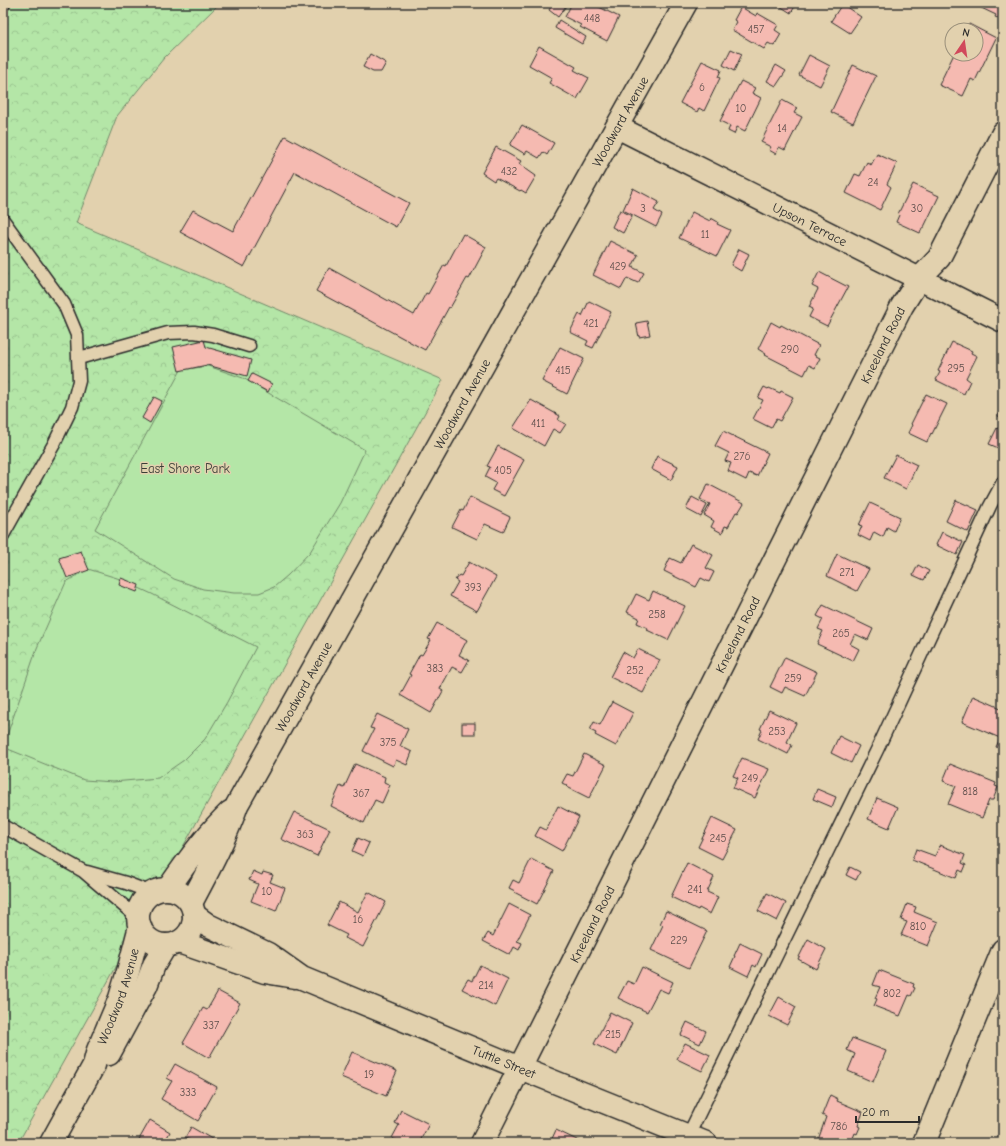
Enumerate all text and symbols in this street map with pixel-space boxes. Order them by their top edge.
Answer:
house number: 448 [584,12,600,25]
north arrow [944,22,984,62]
house number: 457 [748,23,764,36]
text: N [961,26,971,40]
street label: Woodward Avenue [589,73,652,169]
house number: 6 [699,81,705,94]
house number: 10 [735,102,747,115]
house number: 14 [777,122,787,135]
house number: 432 [501,165,518,178]
house number: 24 [867,176,879,189]
street label: Upson Terrace [770,199,850,250]
house number: 3 [640,202,646,215]
house number: 30 [911,202,923,215]
house number: 11 [701,228,709,241]
house number: 429 [610,260,627,273]
street label: Kneeland Road [857,304,908,386]
house number: 421 [583,317,599,330]
house number: 290 [781,343,799,356]
street label: Woodward Avenue [431,356,494,452]
house number: 295 [947,362,965,375]
house number: 415 [555,364,571,377]
house number: 411 [531,417,545,430]
house number: 276 [734,450,750,463]
park label: East Shore Park [140,461,231,476]
house number: 405 [494,464,512,477]
house number: 271 [839,566,855,579]
house number: 393 [465,581,481,594]
street label: Kneeland Road [712,594,763,675]
house number: 258 [648,608,666,621]
house number: 265 [832,627,850,640]
street label: Woodward Avenue [272,639,335,735]
house number: 383 [427,662,443,675]
house number: 252 [626,664,644,677]
house number: 259 [784,672,802,685]
house number: 253 [768,725,786,738]
house number: 375 [380,736,396,749]
house number: 249 [742,772,759,785]
house number: 818 [962,785,978,798]
house number: 367 [353,787,369,800]
house number: 363 [296,828,314,841]
house number: 245 [710,832,727,845]
house number: 241 [687,883,703,896]
street label: Kneeland Road [567,884,618,965]
house number: 10 [261,885,273,898]
house number: 16 [353,913,363,926]
house number: 810 [910,920,926,933]
house number: 229 [670,934,688,947]
street label: Woodward Avenue [94,946,142,1047]
house number: 214 [478,979,494,992]
house number: 802 [883,987,901,1000]
house number: 337 [203,1019,219,1032]
house number: 215 [605,1028,621,1041]
street label: Tuttle Street [470,1042,539,1082]
house number: 19 [364,1068,374,1081]
house number: 333 [180,1086,196,1099]
scale bar [856,1098,919,1124]
text: 20 m [862,1105,890,1119]
house number: 786 [831,1120,847,1133]

